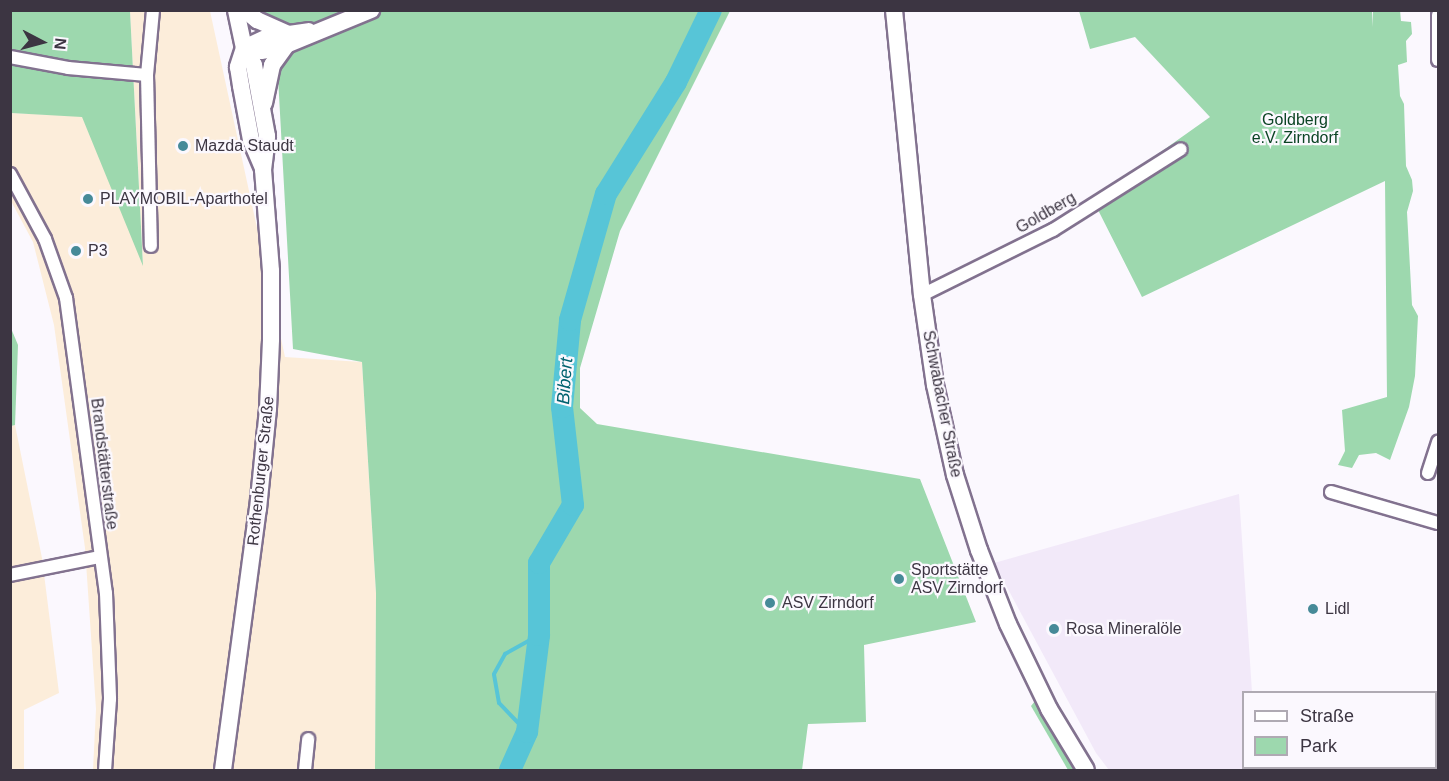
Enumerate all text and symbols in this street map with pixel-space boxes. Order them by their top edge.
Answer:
north arrow [12,12,72,72]
text: N [51,37,69,51]
park label: Goldberg e.V. Zirndorf [1252,110,1338,148]
place label: Mazda Staudt [195,136,294,156]
marker: Mazda Staudt [176,139,190,153]
street label: Goldberg [1013,188,1079,238]
place label: PLAYMOBIL-Aparthotel [100,189,268,209]
marker: PLAYMOBIL-Aparthotel [81,192,95,206]
place label: P3 [88,241,108,261]
marker: P3 [69,244,83,258]
street label: Schwabacher Straße [918,329,966,479]
water label: Bibert [553,357,577,405]
street label: Rothenburger Straße [244,395,278,547]
street label: Brandstätterstraße [86,397,122,531]
place label: Sportstätte ASV Zirndorf [911,560,1003,598]
marker: Sportstätte ASV Zirndorf [892,572,906,586]
place label: ASV Zirndorf [782,593,874,613]
marker: ASV Zirndorf [763,596,777,610]
place label: Lidl [1325,599,1350,619]
marker: Lidl [1306,602,1320,616]
place label: Rosa Mineralöle [1066,619,1182,639]
marker: Rosa Mineralöle [1047,622,1061,636]
legend [1242,691,1437,769]
text: Straße [1300,706,1354,726]
text: Park [1300,736,1337,756]

